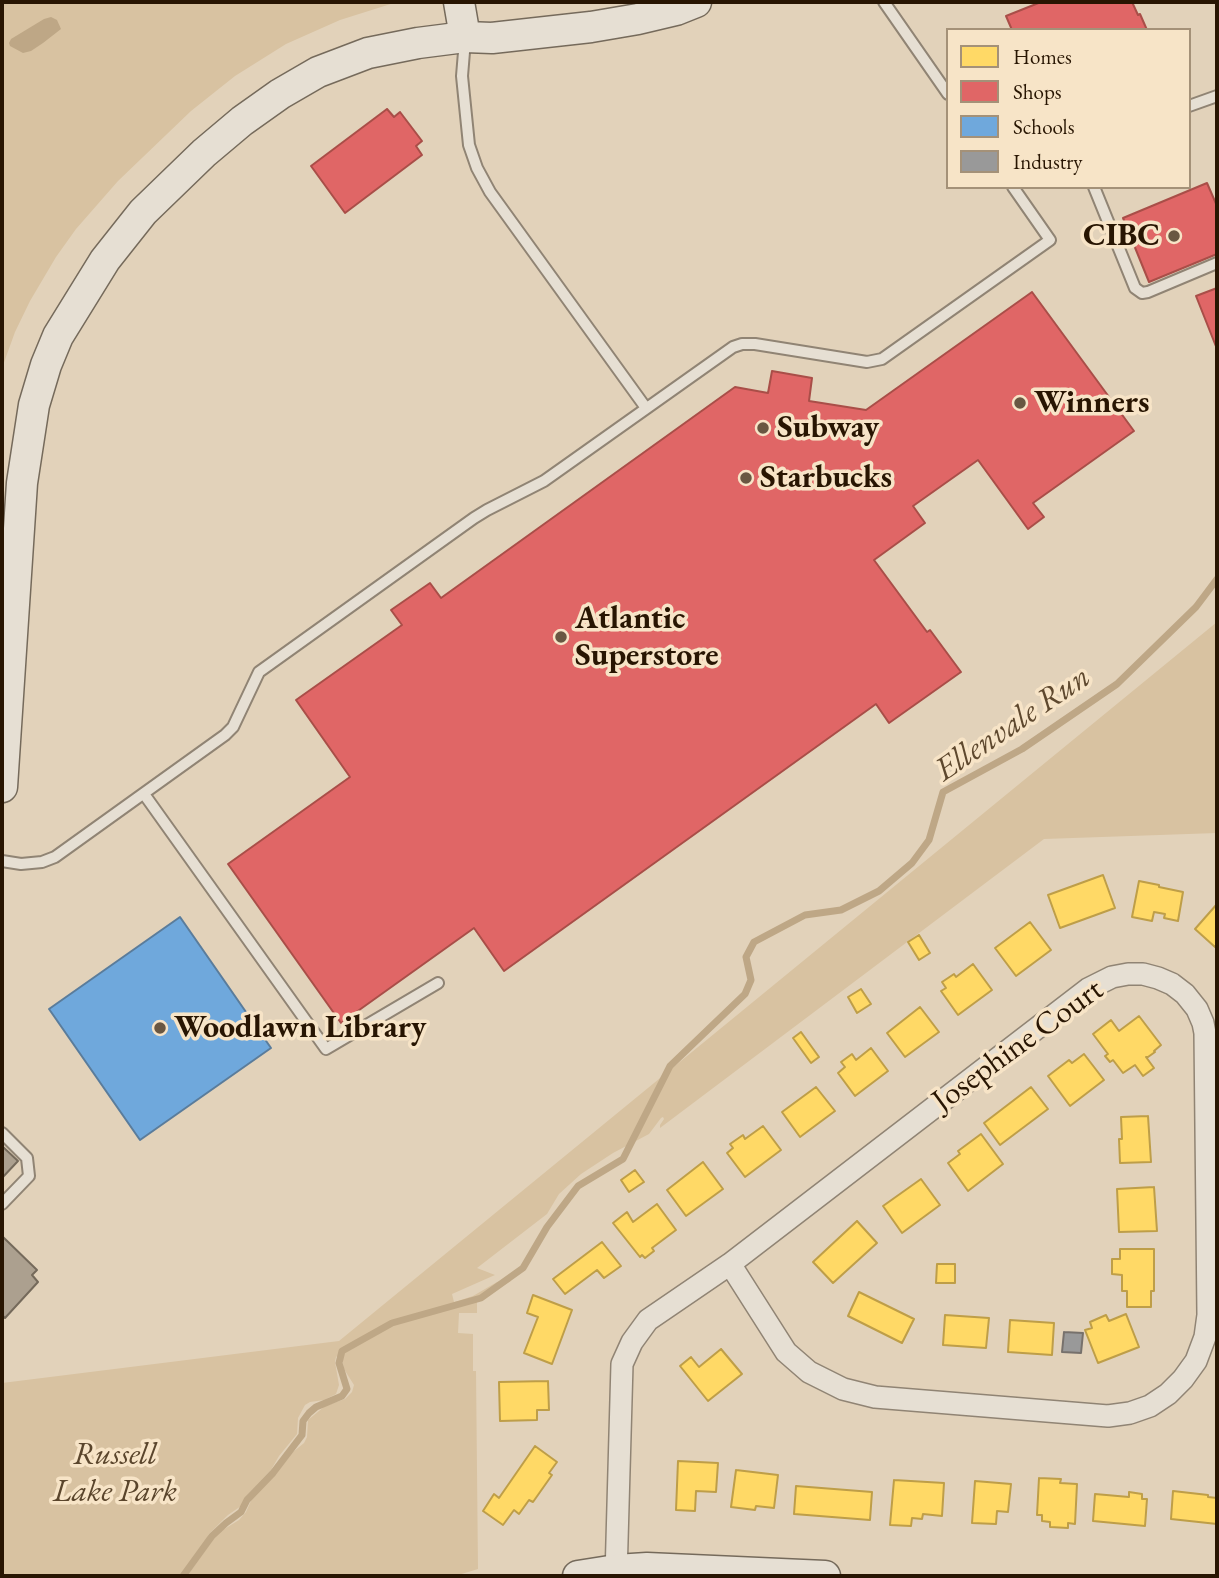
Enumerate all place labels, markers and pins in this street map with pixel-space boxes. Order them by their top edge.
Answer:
place label: CIBC [1083,217,1160,255]
marker: CIBC [1166,228,1182,244]
place label: Winners [1034,384,1150,422]
marker: Winners [1012,395,1028,411]
place label: Subway [777,409,879,447]
marker: Subway [755,420,771,436]
place label: Starbucks [760,459,892,497]
marker: Starbucks [738,470,754,486]
place label: Atlantic Superstore [575,600,718,675]
marker: Atlantic Superstore [553,629,569,645]
place label: Woodlawn Library [174,1009,426,1047]
marker: Woodlawn Library [152,1020,168,1036]

